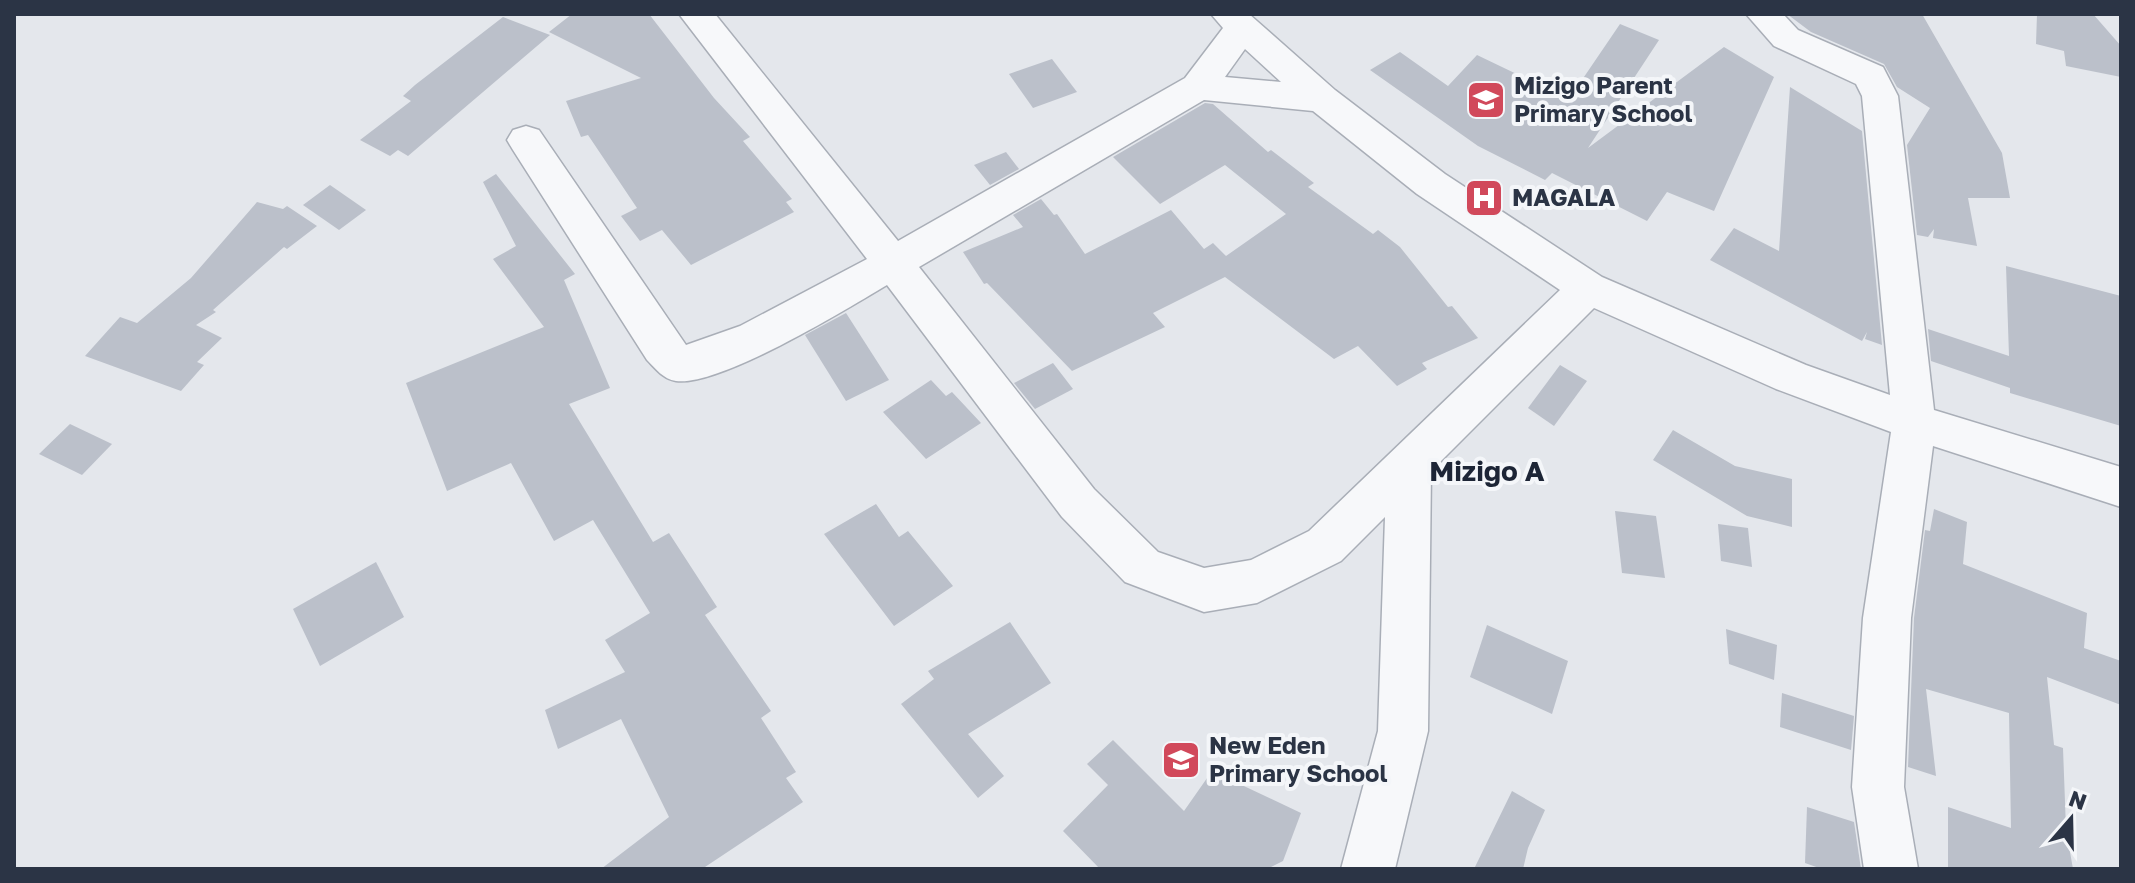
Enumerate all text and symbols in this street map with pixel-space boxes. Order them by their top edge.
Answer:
place label: Mizigo Parent Primary School [1514,70,1693,127]
school or university icon: Mizigo Parent Primary School [1465,79,1507,121]
hospital icon: MAGALA [1463,177,1505,219]
place label: MAGALA [1512,182,1615,211]
district label: Mizigo A [1429,454,1545,487]
place label: New Eden Primary School [1209,730,1388,787]
school or university icon: New Eden Primary School [1160,739,1202,781]
north arrow [2031,779,2111,859]
text: N [2066,784,2090,815]

